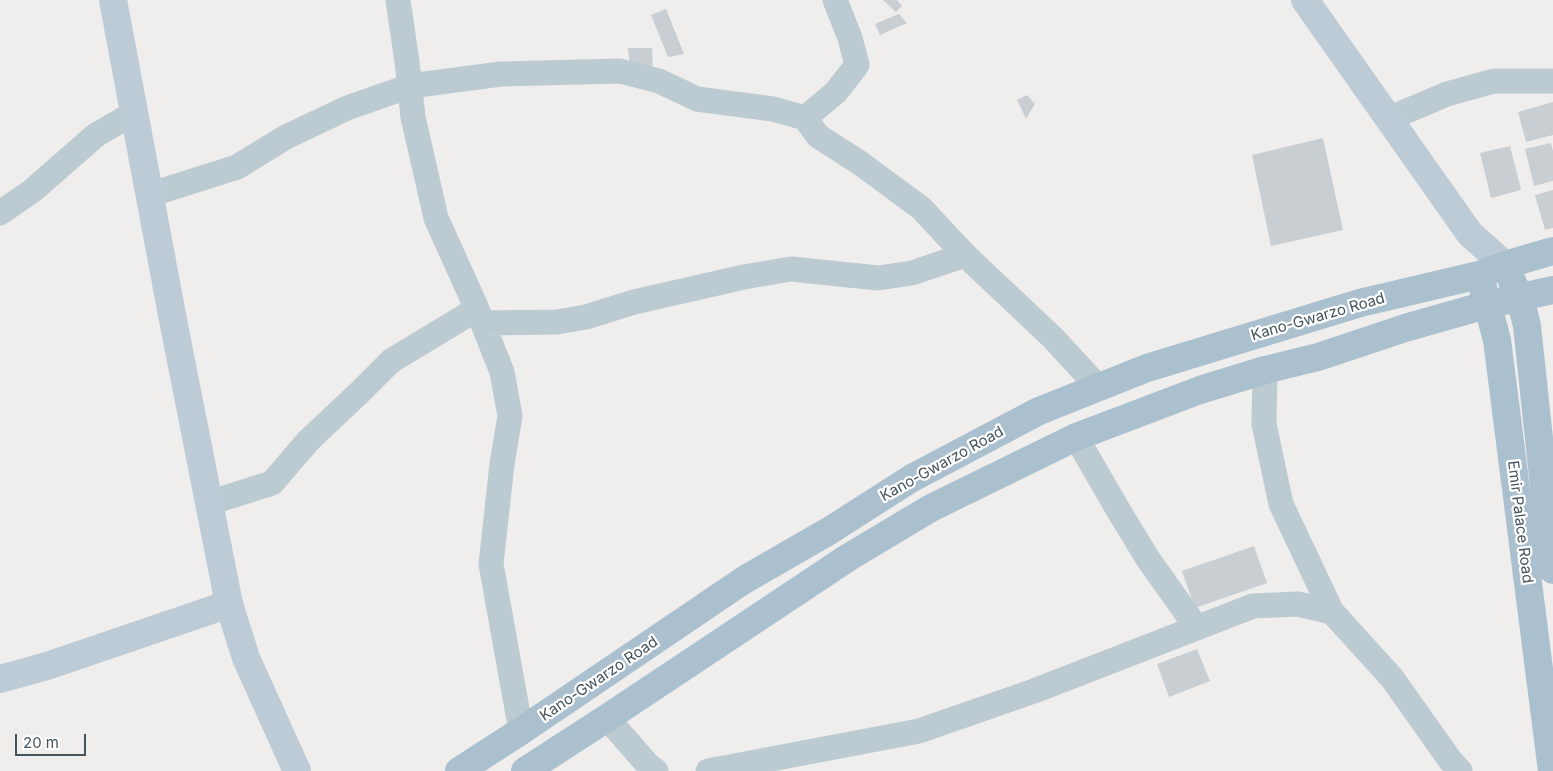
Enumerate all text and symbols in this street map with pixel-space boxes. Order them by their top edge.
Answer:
street label: Kano-Gwarzo Road [1249,289,1387,345]
street label: Kano-Gwarzo Road [877,423,1007,505]
street label: Emir Palace Road [1504,460,1536,584]
street label: Kano-Gwarzo Road [537,633,661,725]
scale bar [18,724,89,756]
text: 20 m [23,733,59,752]

